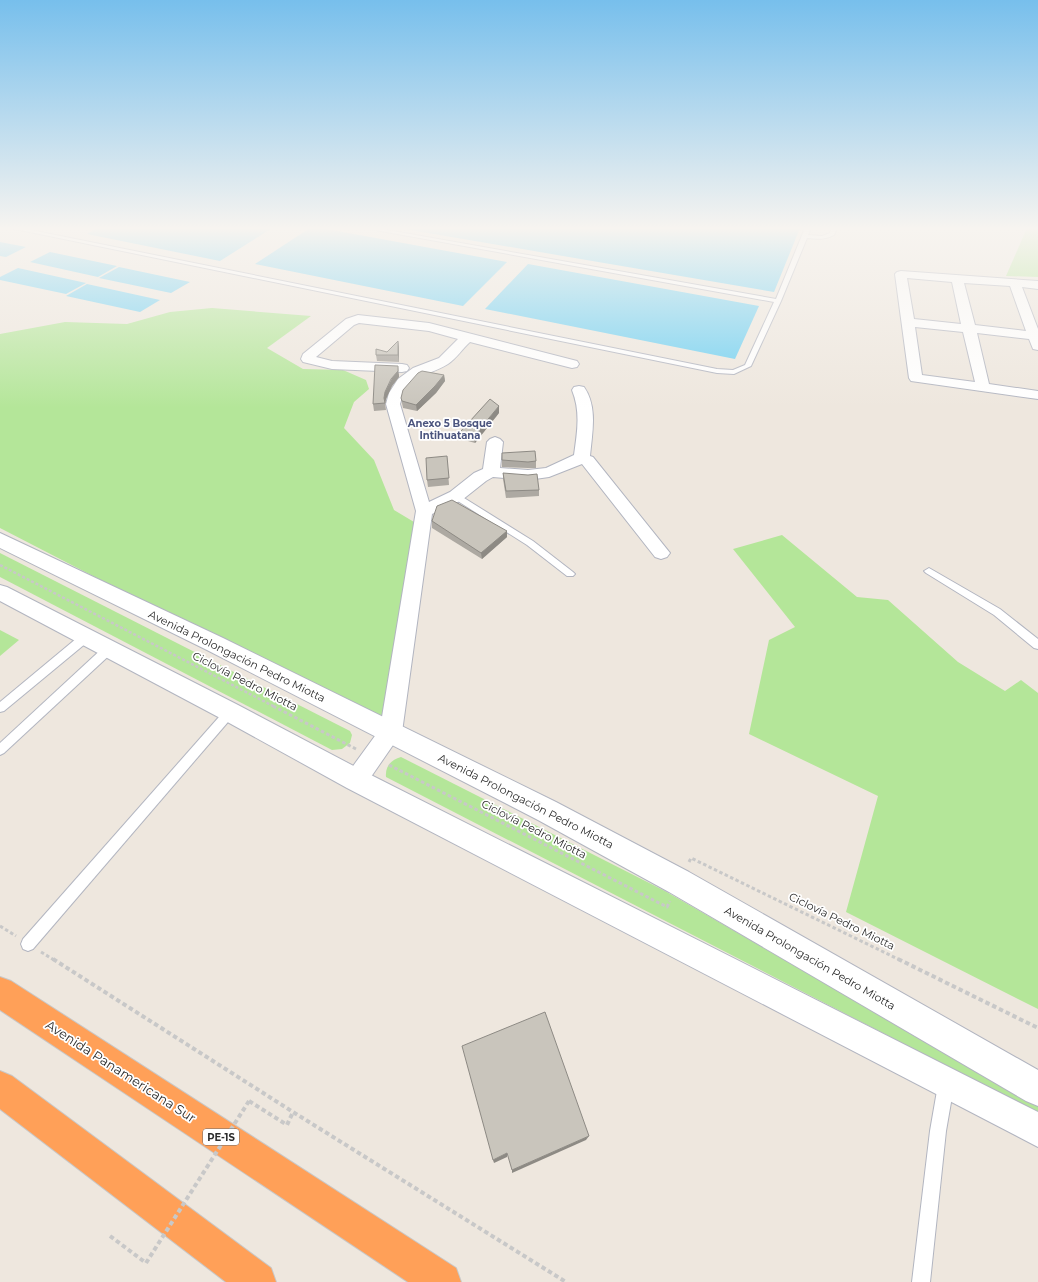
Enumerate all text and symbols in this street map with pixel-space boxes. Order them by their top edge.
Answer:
district label: Anexo 5 Bosque Intihuatana [407,417,492,442]
street label: Avenida Prolongación Pedro Miotta [146,607,328,705]
street label: Ciclovía Pedro Miotta [190,648,300,714]
street label: Avenida Prolongación Pedro Miotta [436,750,616,852]
street label: Ciclovía Pedro Miotta [479,796,589,862]
street label: Ciclovía Pedro Miotta [787,889,897,953]
street label: Avenida Prolongación Pedro Miotta [722,903,898,1013]
street label: Avenida Panamericana Sur [43,1016,199,1126]
road number: PE-1S [203,1129,239,1145]

